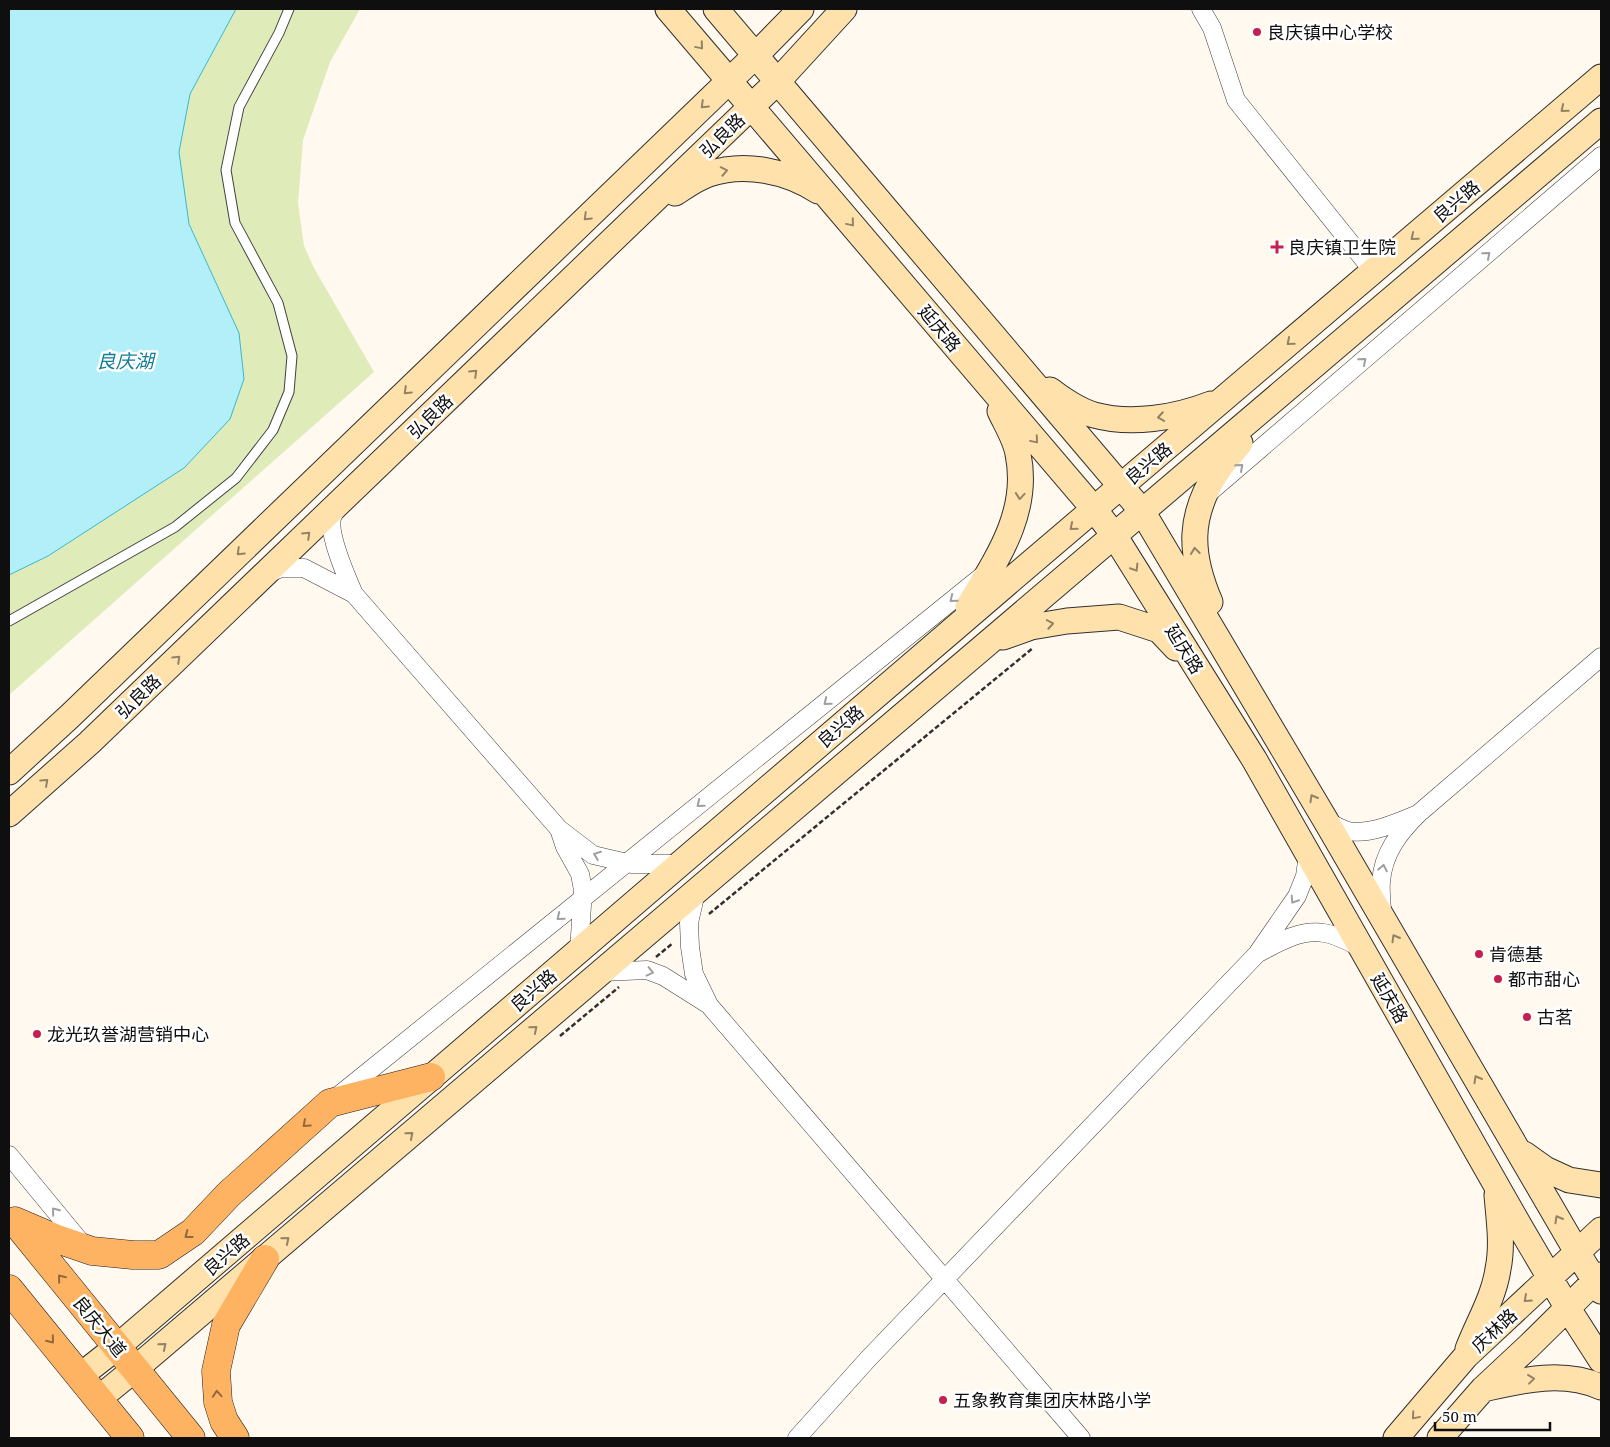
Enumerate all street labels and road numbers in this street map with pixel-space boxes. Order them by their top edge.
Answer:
street label: 弘良路 [694,108,750,162]
street label: 良兴路 [1428,174,1484,228]
street label: 延庆路 [913,300,967,356]
street label: 弘良路 [402,389,458,443]
street label: 良兴路 [1120,436,1176,490]
street label: 延庆路 [1161,620,1209,678]
street label: 弘良路 [110,669,166,723]
street label: 良兴路 [812,699,868,753]
street label: 良兴路 [505,963,561,1017]
street label: 延庆路 [1366,969,1414,1027]
street label: 良兴路 [198,1227,254,1281]
street label: 良庆大道 [68,1290,132,1362]
street label: 庆林路 [1466,1303,1522,1357]

